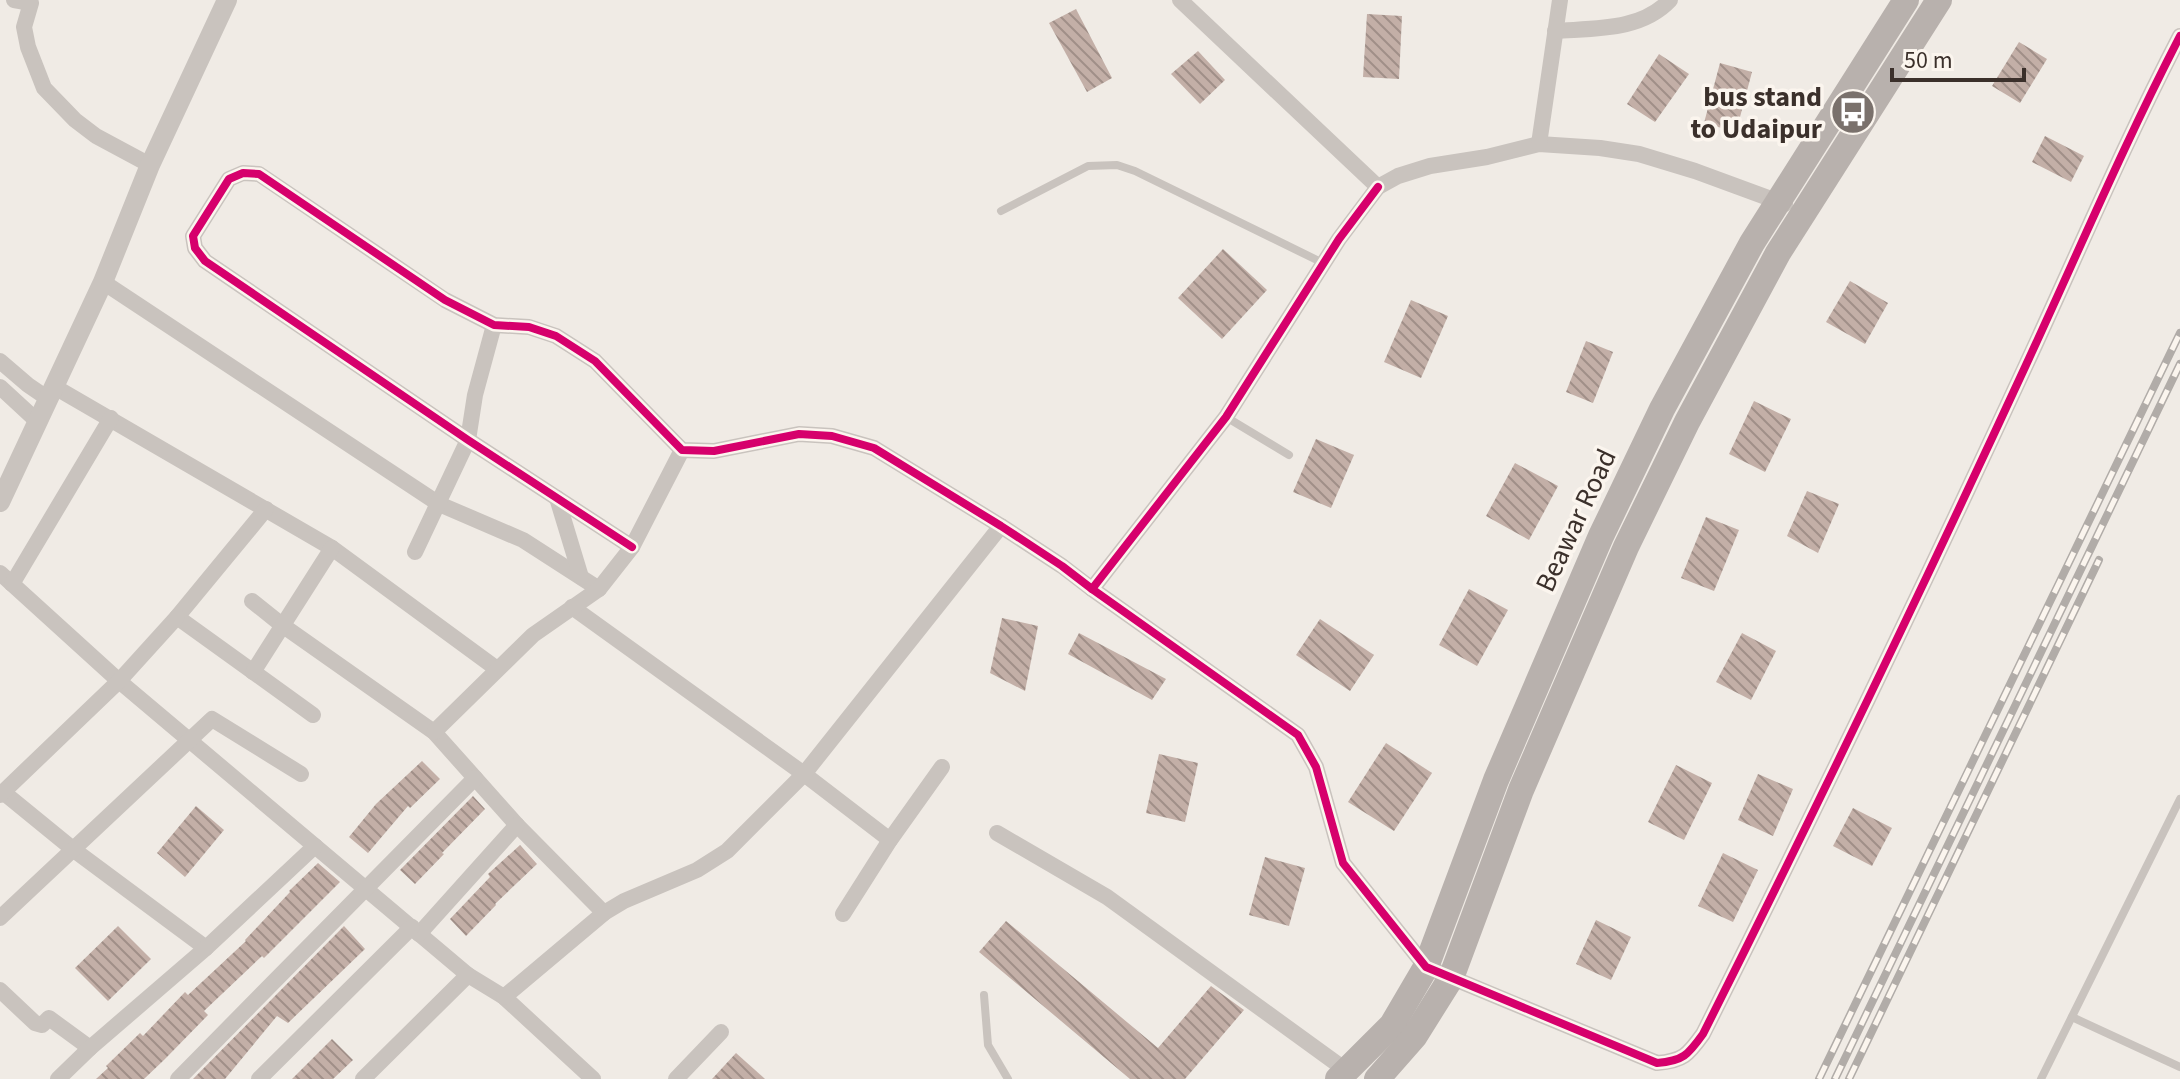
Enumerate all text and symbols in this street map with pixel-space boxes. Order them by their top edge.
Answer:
scale bar [1892,32,2024,82]
text: 50 m [1904,43,1953,78]
place label: bus stand to Udaipur [1690,77,1823,149]
bus stop icon: bus stand to Udaipur [1829,88,1877,136]
street label: Beawar Road [1525,442,1626,598]

